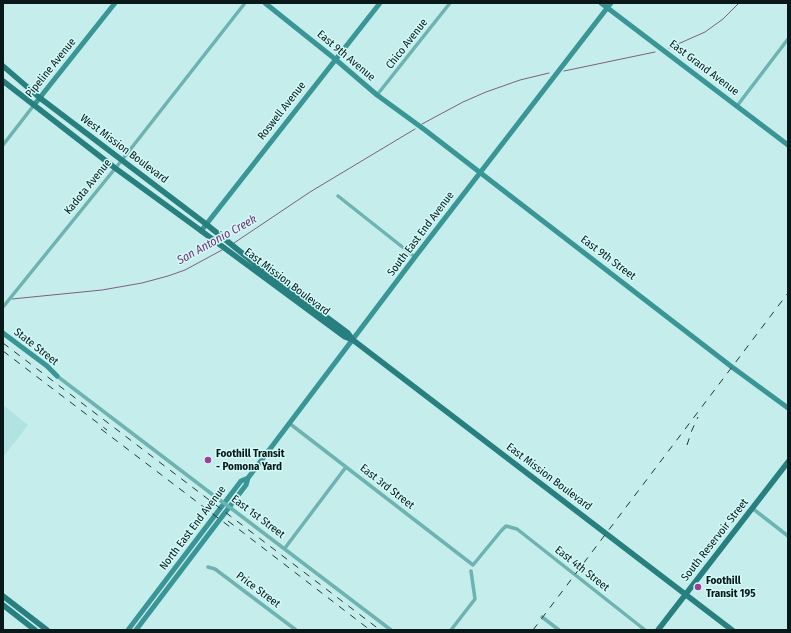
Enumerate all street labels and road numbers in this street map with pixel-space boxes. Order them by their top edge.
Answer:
street label: Chico Avenue [383,16,431,72]
street label: East 9th Avenue [314,28,378,84]
street label: Pipeline Avenue [23,36,79,100]
street label: East Grand Avenue [667,38,741,98]
street label: Roswell Avenue [255,79,309,143]
street label: West Mission Boulevard [77,112,171,186]
street label: Kadota Avenue [62,157,114,217]
street label: South East End Avenue [385,189,457,279]
street label: East 9th Street [578,233,638,283]
street label: East Mission Boulevard [242,246,332,318]
street label: State Street [11,326,61,368]
street label: East Mission Boulevard [504,441,594,513]
street label: East 3rd Street [357,462,417,512]
street label: North East End Avenue [157,483,229,573]
street label: East 1st Street [229,493,287,541]
street label: South Reservoir Street [679,496,751,584]
street label: East 4th Street [552,544,612,594]
street label: Price Street [233,569,283,611]

